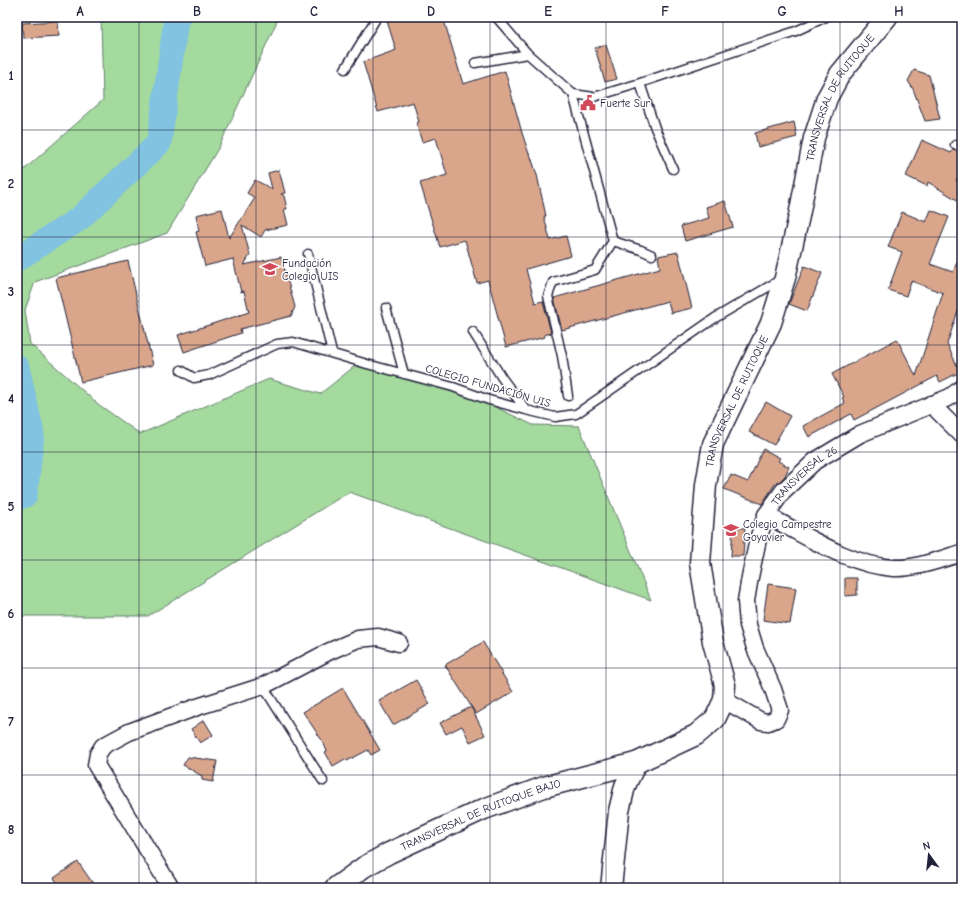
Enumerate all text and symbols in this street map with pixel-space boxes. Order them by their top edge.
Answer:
text: A [76,4,84,19]
text: B [193,4,201,19]
text: C [310,4,318,19]
text: D [427,4,435,19]
text: E [544,4,552,19]
text: F [661,4,669,19]
text: G [777,4,787,19]
text: H [894,4,904,19]
street label: TRANSVERSAL DE RUITOQUE [803,31,877,162]
text: 1 [8,68,14,83]
public building icon: Fuerte Sur [579,94,597,112]
place label: Fuerte Sur [600,97,651,110]
text: 2 [8,176,14,191]
place label: Fundación Colegio UIS [282,257,338,283]
school or university icon: Fundación Colegio UIS [261,260,279,278]
text: 3 [8,284,14,299]
street label: TRANSVERSAL DE RUITOQUE [703,333,771,468]
street label: COLEGIO FUNDACIÓN UIS [424,361,552,410]
text: 4 [8,391,14,406]
street label: TRANSVERSAL 26 [768,443,839,508]
text: 5 [8,499,15,514]
place label: Colegio Campestre Goyavier [743,518,832,544]
school or university icon: Colegio Campestre Goyavier [722,521,740,539]
text: 6 [8,606,15,621]
text: 7 [8,714,14,729]
street label: TRANSVERSAL DE RUITOQUE BAJO [399,776,562,853]
text: 8 [8,822,14,837]
north arrow [909,835,949,875]
text: N [921,839,932,853]

